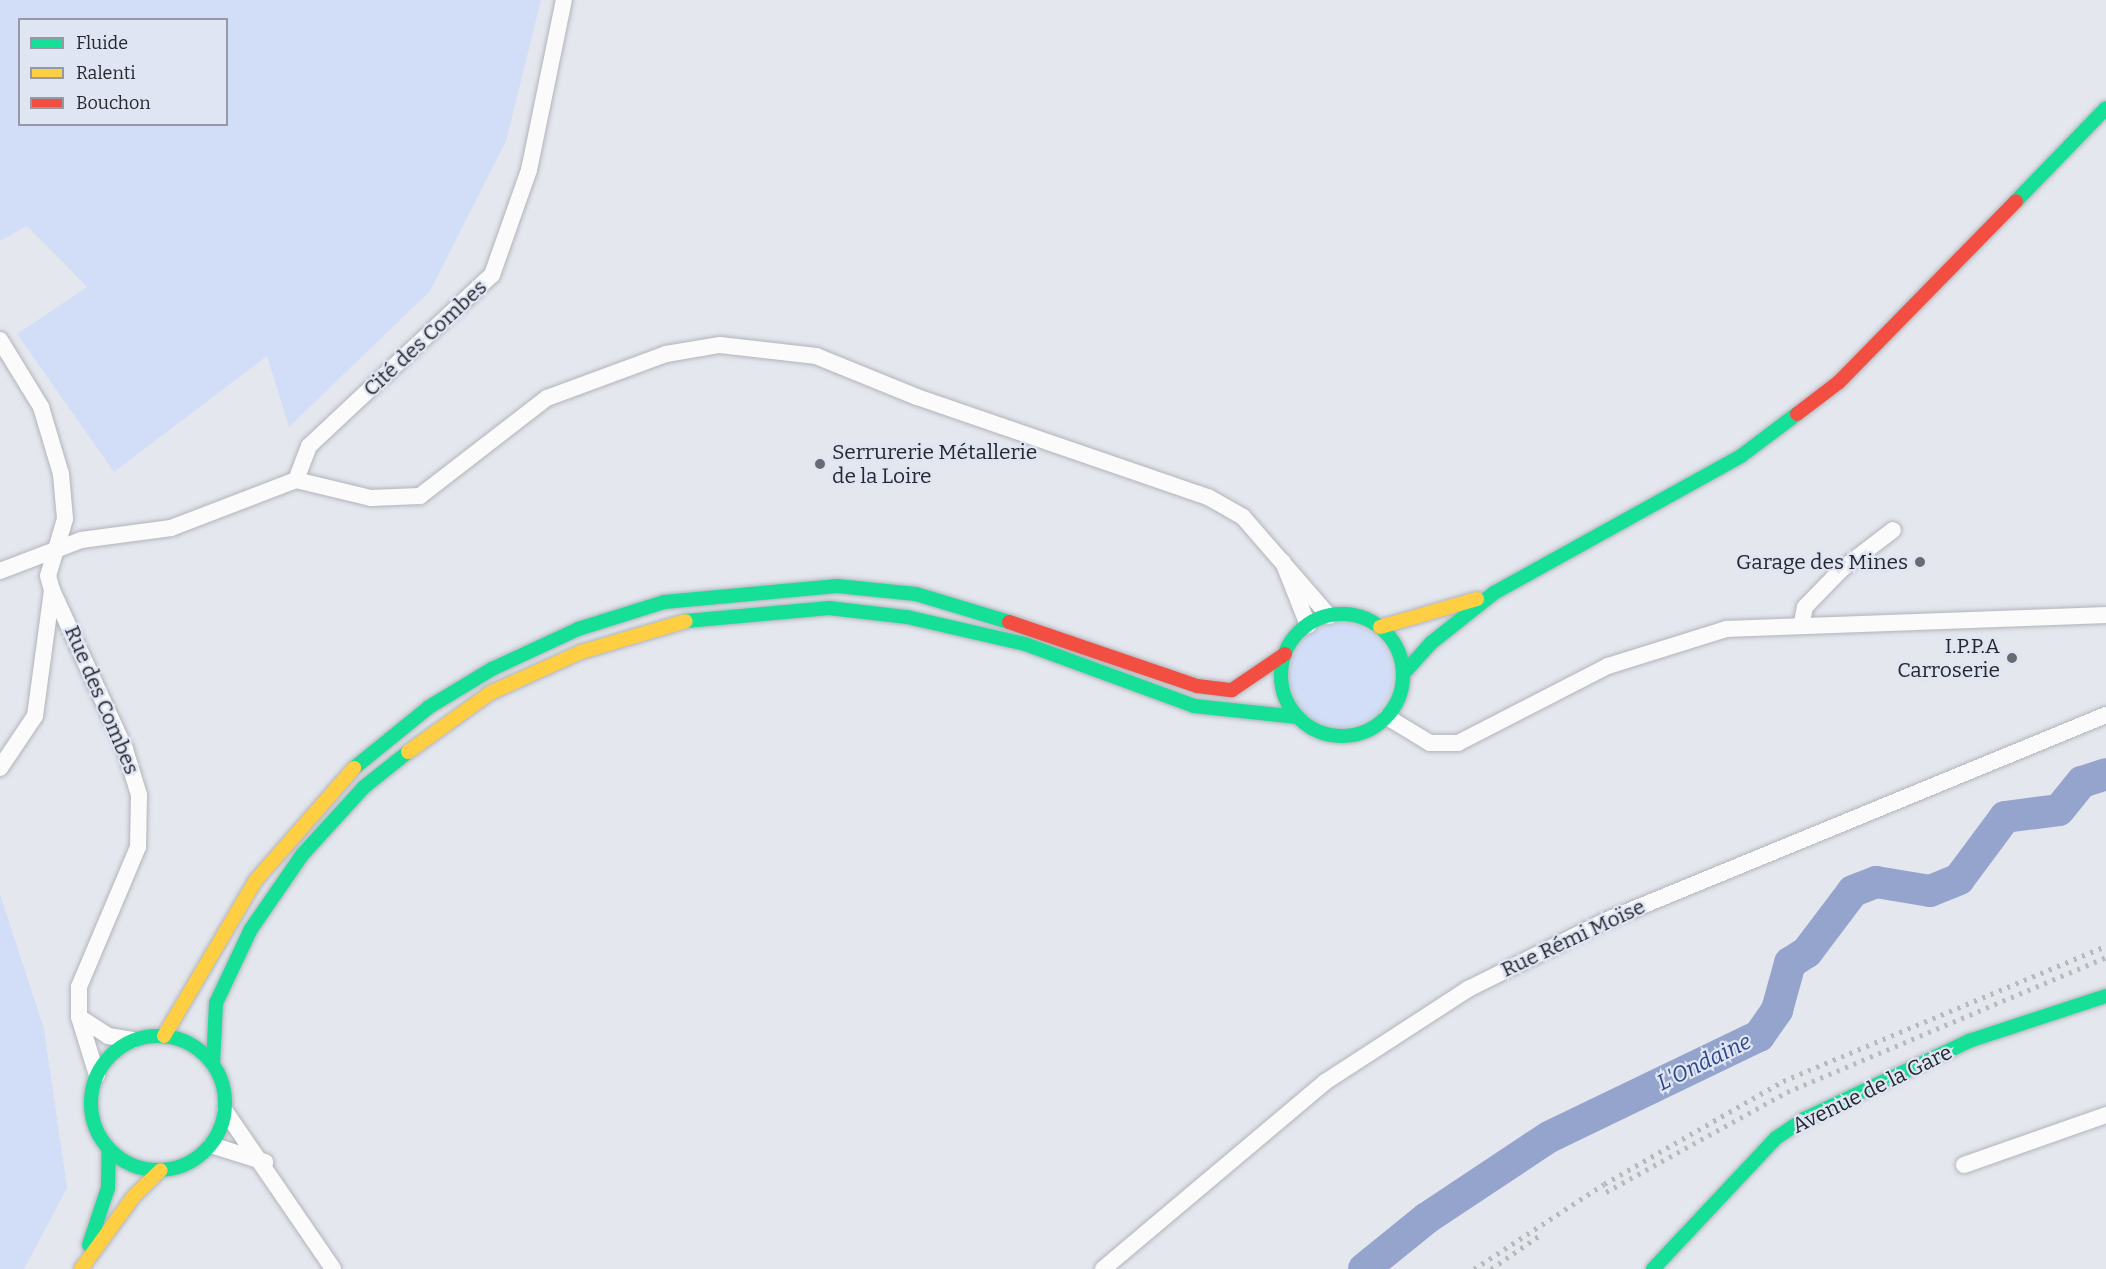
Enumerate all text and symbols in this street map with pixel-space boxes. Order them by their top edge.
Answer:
legend [18,18,228,126]
text: Fluide [76,32,128,54]
text: Ralenti [76,62,136,84]
text: Bouchon [76,92,151,114]
street label: Cité des Combes [358,275,492,401]
place label: Serrurerie Métallerie de la Loire [832,439,1037,489]
marker: Serrurerie Métallerie de la Loire [813,457,827,471]
place label: Garage des Mines [1736,549,1908,575]
marker: Garage des Mines [1913,555,1927,569]
street label: Rue des Combes [59,622,145,778]
place label: I.P.P.A Carroserie [1897,633,2000,683]
marker: I.P.P.A Carroserie [2005,651,2019,665]
street label: Rue Rémi Moïse [1497,894,1649,982]
water label: L'Ondaine [1653,1028,1755,1096]
street label: Avenue de la Gare [1788,1039,1956,1139]

